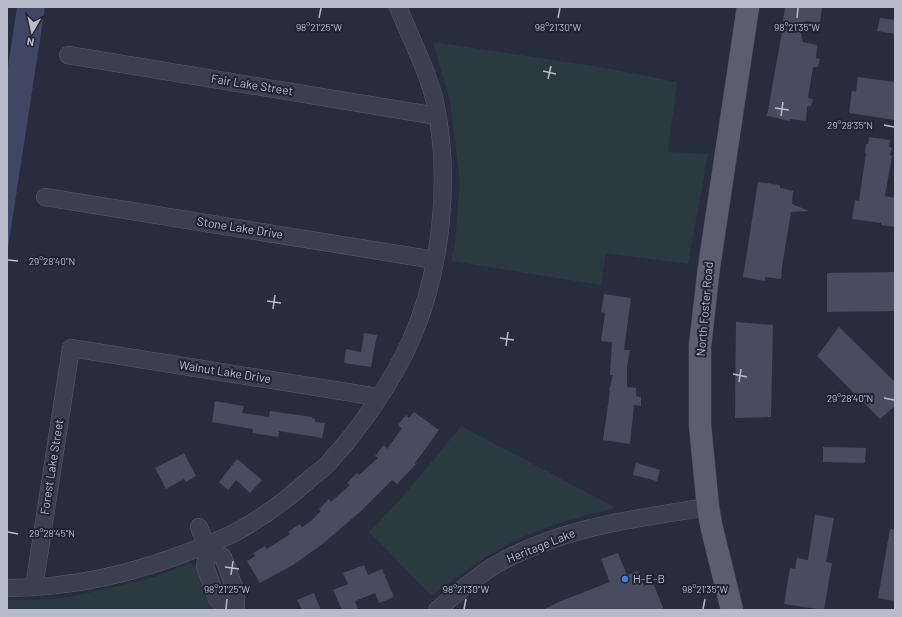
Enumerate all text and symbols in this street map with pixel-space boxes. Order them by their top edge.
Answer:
north arrow [12,12,52,52]
text: 98°21'25"W [296,21,342,33]
text: 98°21'30"W [535,21,581,33]
text: 98°21'35"W [774,21,820,33]
text: N [26,35,35,49]
street label: Fair Lake Street [210,71,294,97]
text: 29°28'35"N [827,119,873,131]
street label: Stone Lake Drive [196,213,284,241]
text: 29°28'40"N [29,255,75,267]
street label: North Foster Road [693,261,715,357]
street label: Walnut Lake Drive [178,357,272,385]
text: 29°28'40"N [827,392,873,404]
street label: Forest Lake Street [37,418,65,515]
street label: Heritage Lake [504,525,577,565]
text: 29°28'45"N [29,527,75,539]
place label: H-E-B [633,571,665,585]
marker: H-E-B [620,574,630,584]
text: 98°21'25"W [204,583,250,595]
text: 98°21'30"W [443,583,489,595]
text: 98°21'35"W [682,583,728,595]

